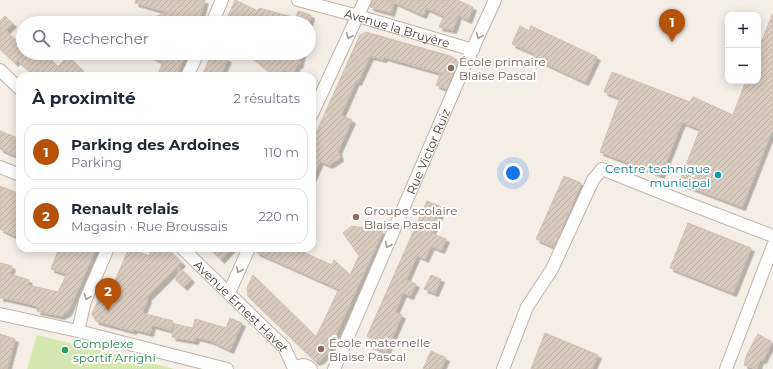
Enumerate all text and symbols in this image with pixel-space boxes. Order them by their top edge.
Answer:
street label: Avenue la Bruyère [343,5,452,50]
pin: 1 [659,9,685,42]
map controls [725,12,761,84]
button: + [725,12,761,48]
search box [16,16,316,60]
icon: search [30,27,52,49]
text: Rechercher [62,29,149,48]
one-way arrow [346,31,354,39]
one-way arrow [476,31,484,39]
button: − [725,48,761,84]
place label: École primaire Blaise Pascal [459,54,546,83]
marker: École primaire Blaise Pascal [446,63,456,73]
text: À proximité [32,88,136,108]
text: 2 résultats [234,90,300,106]
street label: Rue Victor Ruiz [403,106,453,196]
text: Parking des Ardoines [71,135,239,154]
text: 1 [43,144,49,160]
text: 110 m [264,144,299,160]
text: Parking [71,154,122,170]
place label: Centre technique municipal [605,161,710,190]
your location [503,163,523,183]
marker: Centre technique municipal [713,170,723,180]
text: Renault relais [71,199,179,218]
place label: Groupe scolaire Blaise Pascal [364,203,458,232]
text: 2 [42,208,50,224]
text: 220 m [258,208,299,224]
marker: Groupe scolaire Blaise Pascal [351,212,361,222]
text: Magasin · Rue Broussais [71,218,228,234]
one-way arrow [385,240,393,248]
street label: Avenue Ernest Havet [191,257,292,354]
one-way arrow [236,266,244,274]
pin: 2 [95,278,121,311]
one-way arrow [84,293,92,300]
place label: École maternelle Blaise Pascal [329,335,430,364]
place label: Complexe sportif Arrighi [73,336,156,365]
marker: École maternelle Blaise Pascal [316,344,326,354]
marker: Complexe sportif Arrighi [60,345,70,355]

